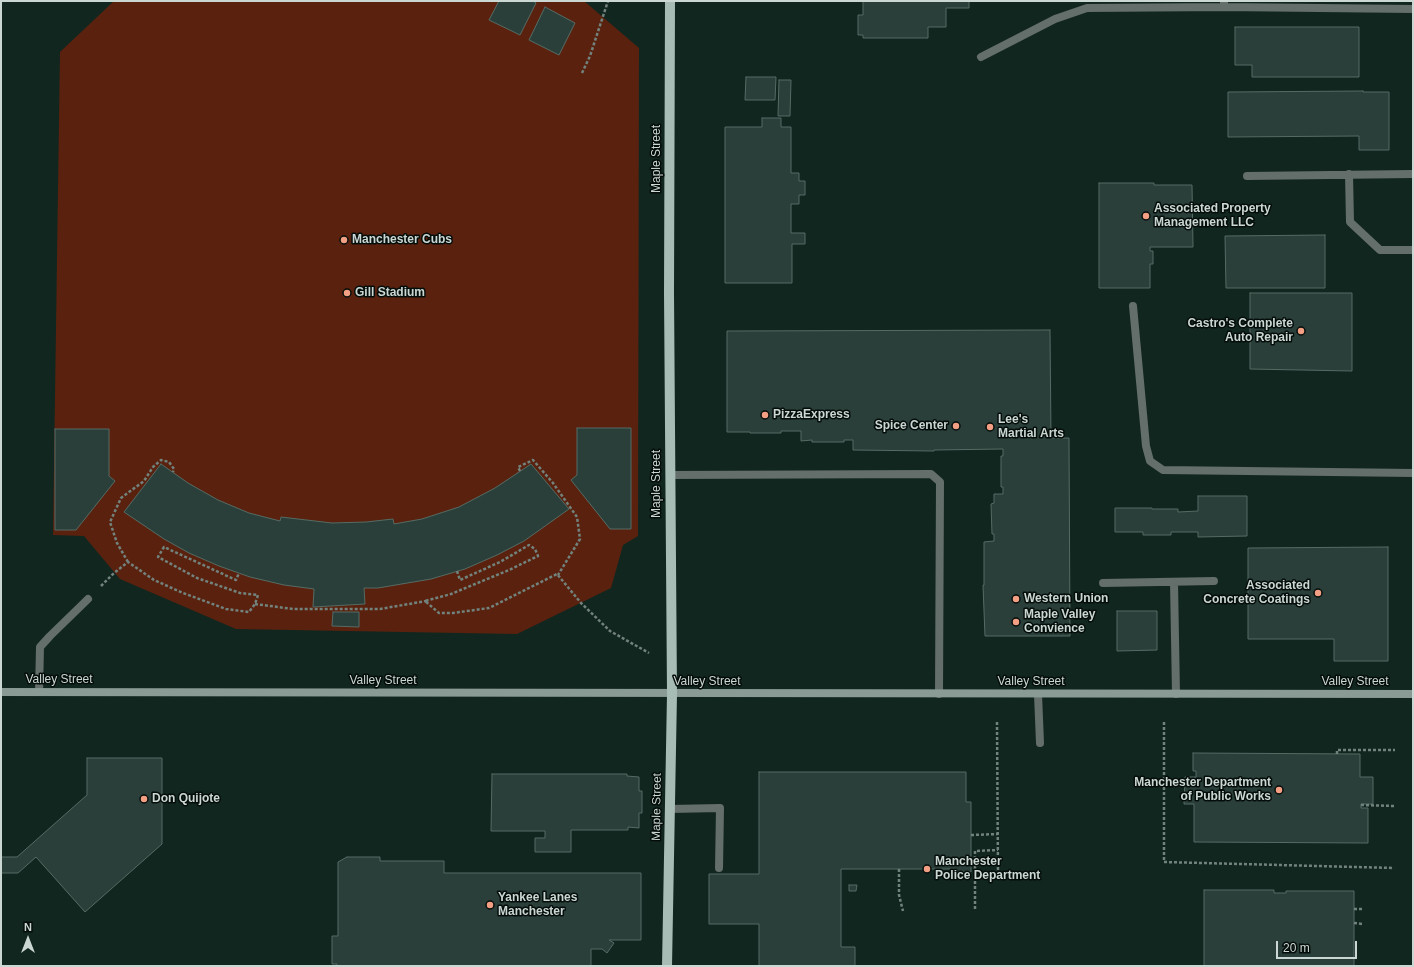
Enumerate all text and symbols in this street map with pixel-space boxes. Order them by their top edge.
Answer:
street label: Maple Street [650,125,664,193]
place label: Associated Property Management LLC [1154,202,1271,230]
marker: Associated Property Management LLC [1141,211,1151,221]
place label: Manchester Cubs [352,233,452,247]
marker: Manchester Cubs [339,235,349,245]
place label: Gill Stadium [355,286,425,300]
marker: Gill Stadium [342,288,352,298]
place label: Castro's Complete Auto Repair [1187,317,1293,345]
marker: Castro's Complete Auto Repair [1296,326,1306,336]
place label: PizzaExpress [773,408,850,422]
marker: PizzaExpress [760,410,770,420]
place label: Lee's Martial Arts [998,413,1064,441]
place label: Spice Center [875,419,948,433]
marker: Spice Center [951,421,961,431]
marker: Lee's Martial Arts [985,422,995,432]
street label: Maple Street [650,450,664,518]
place label: Associated Concrete Coatings [1203,579,1310,607]
marker: Associated Concrete Coatings [1313,588,1323,598]
place label: Western Union [1024,592,1108,606]
marker: Western Union [1011,594,1021,604]
place label: Maple Valley Convience [1024,608,1095,636]
marker: Maple Valley Convience [1011,617,1021,627]
street label: Valley Street [25,673,93,687]
street label: Valley Street [349,674,417,688]
street label: Valley Street [673,675,741,689]
street label: Valley Street [997,675,1065,689]
street label: Valley Street [1321,675,1389,689]
street label: Maple Street [649,773,665,841]
place label: Manchester Department of Public Works [1134,776,1271,804]
marker: Manchester Department of Public Works [1274,785,1284,795]
place label: Don Quijote [152,792,220,806]
marker: Don Quijote [139,794,149,804]
place label: Manchester Police Department [935,855,1040,883]
marker: Manchester Police Department [922,864,932,874]
place label: Yankee Lanes Manchester [498,891,577,919]
marker: Yankee Lanes Manchester [485,900,495,910]
north arrow [8,919,48,959]
text: N [24,921,32,933]
scale bar [1278,933,1359,959]
text: 20 m [1283,941,1310,955]

